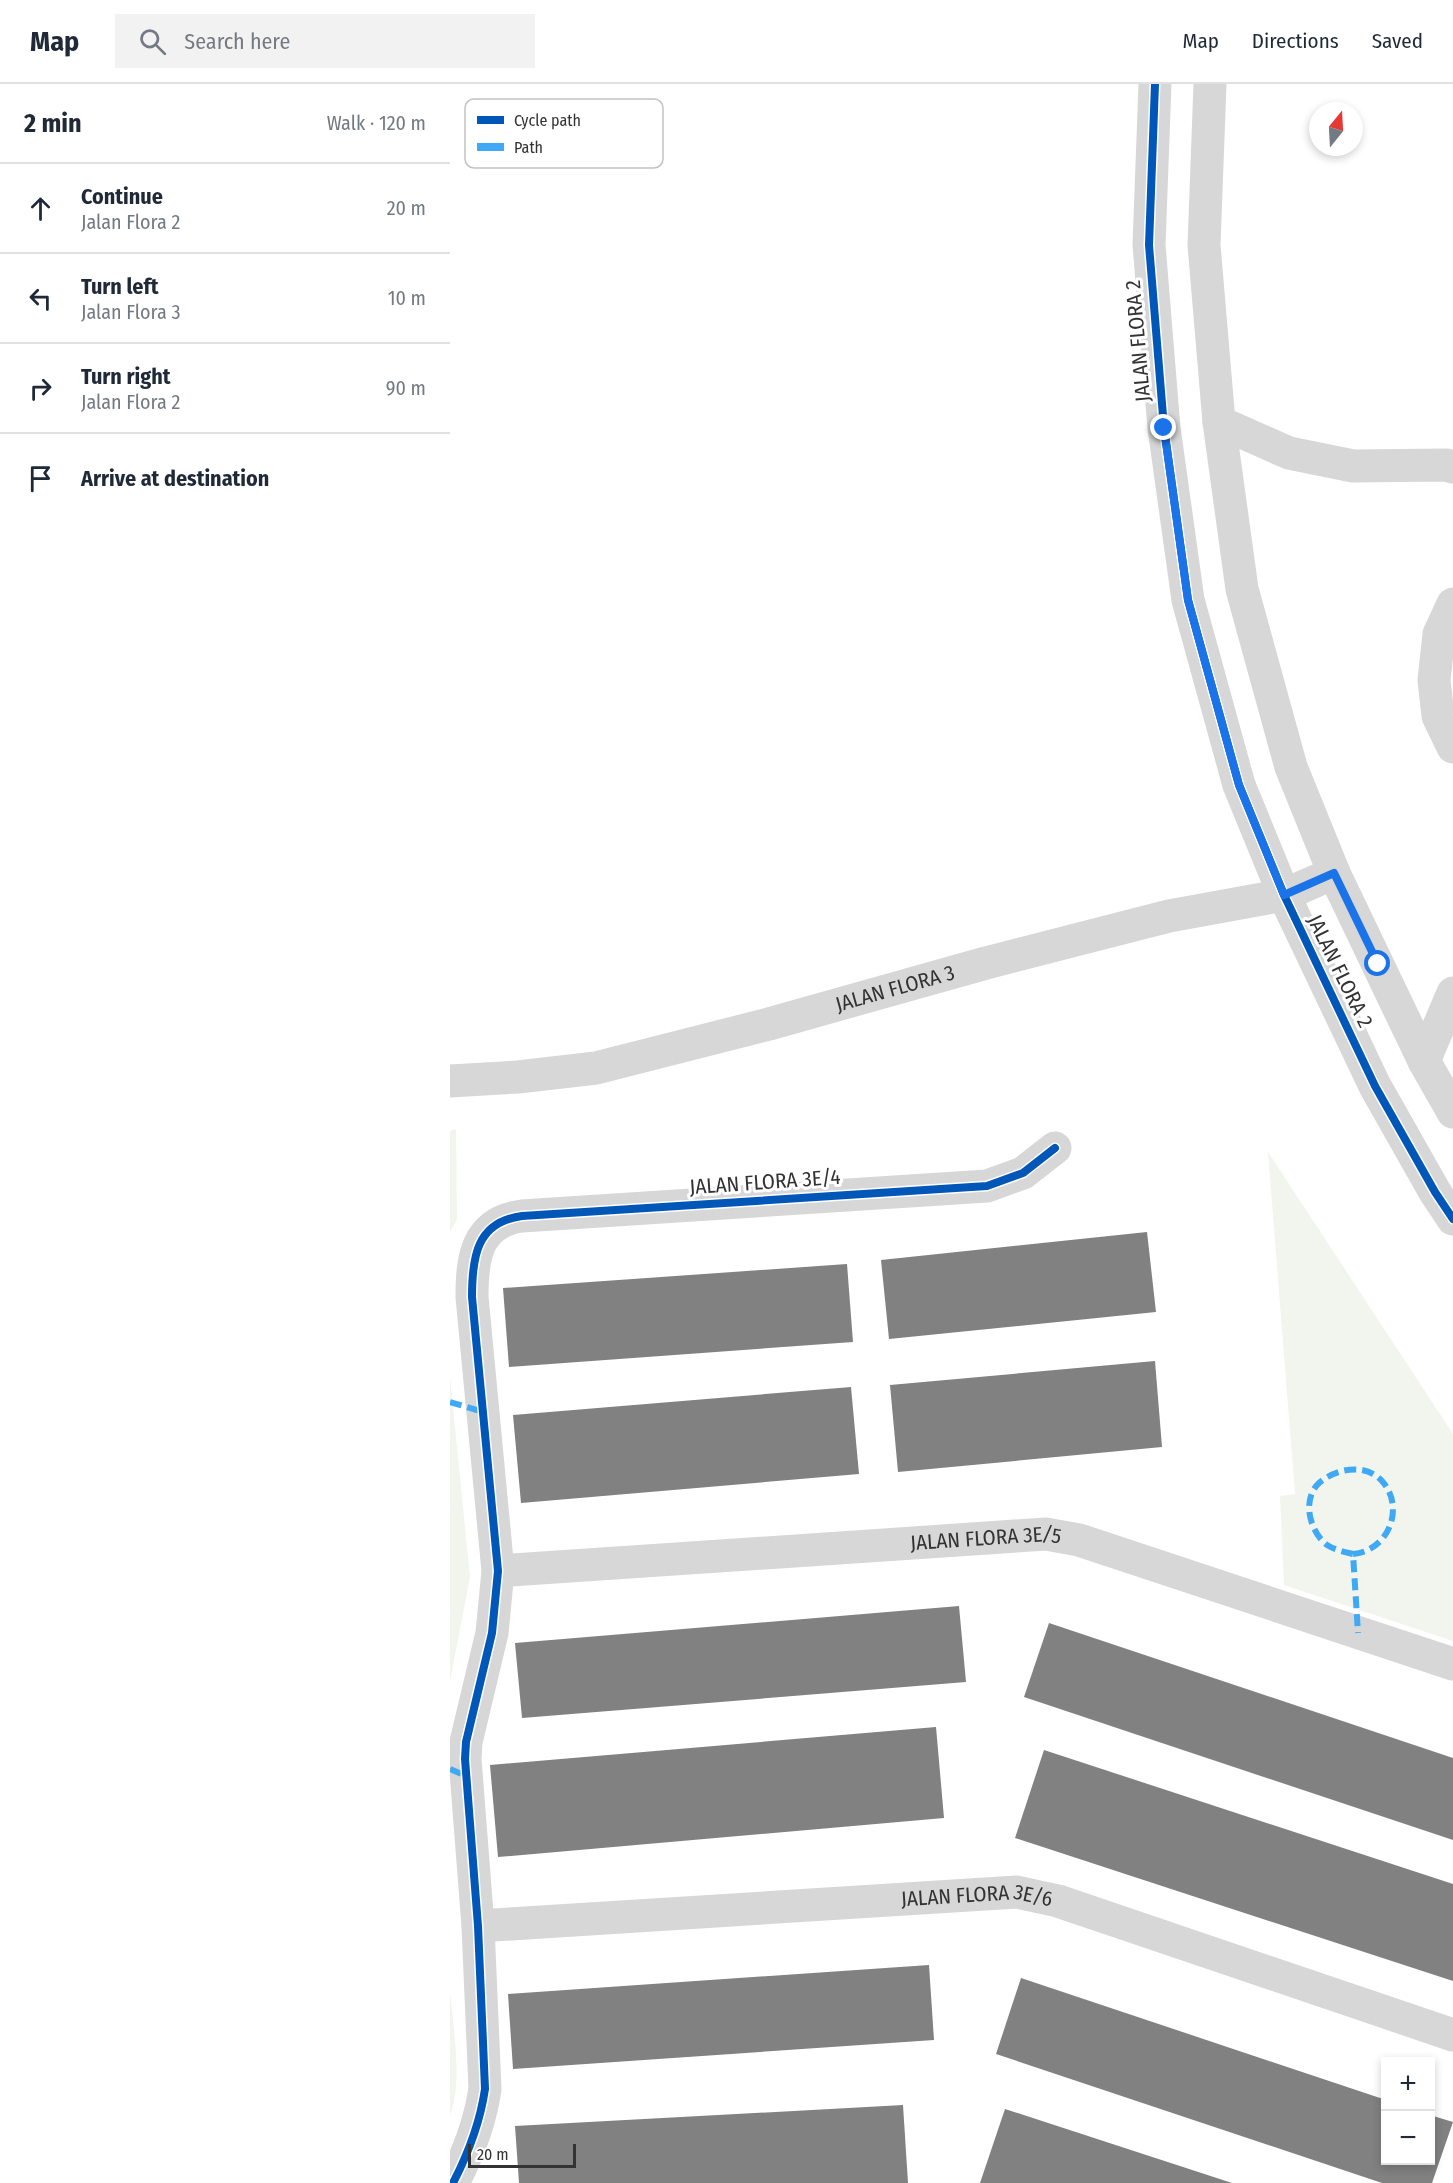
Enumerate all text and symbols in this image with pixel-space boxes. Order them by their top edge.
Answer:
search box [115,14,535,68]
text: Map [30,25,79,58]
icon: search [136,25,169,58]
text: Search here [184,28,290,55]
text: Map [1182,28,1219,54]
text: Directions [1252,28,1339,54]
text: Saved [1372,28,1423,54]
legend [465,99,663,168]
north arrow [1309,102,1363,156]
text: 2 min [24,108,82,139]
text: Walk · 120 m [327,111,426,135]
text: Cycle path [514,111,581,130]
text: Path [514,138,543,157]
text: Continue [81,183,163,210]
icon: ahead [24,192,57,225]
text: 20 m [387,196,426,220]
text: Jalan Flora 2 [81,210,180,234]
text: Turn left [81,273,159,300]
street label: JALAN FLORA 2 [1120,279,1156,403]
icon: left [24,282,57,315]
text: 10 m [388,286,426,310]
text: Jalan Flora 3 [81,300,180,324]
text: Turn right [81,363,170,390]
icon: right [24,372,57,405]
text: 90 m [386,376,426,400]
text: Jalan Flora 2 [81,390,180,414]
route end [1150,414,1176,440]
icon: arrive [24,462,57,495]
text: Arrive at destination [81,465,269,492]
street label: JALAN FLORA 2 [1302,910,1378,1032]
route start [1364,950,1390,976]
street label: JALAN FLORA 3 [832,959,957,1018]
street label: JALAN FLORA 3E/4 [689,1164,841,1200]
street label: JALAN FLORA 3E/5 [909,1521,1064,1556]
street label: JALAN FLORA 3E/6 [900,1879,1055,1912]
map controls [1381,2057,1435,2165]
button: + [1381,2057,1435,2111]
button: − [1381,2111,1435,2165]
scale bar [468,2141,576,2168]
text: 20 m [477,2145,508,2164]

